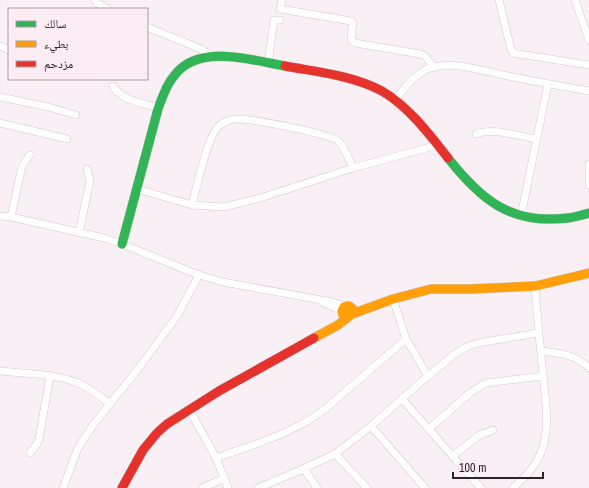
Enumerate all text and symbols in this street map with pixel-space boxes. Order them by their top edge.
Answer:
legend [8,8,148,80]
text: سالك [44,16,66,32]
text: بطيء [44,36,68,54]
text: مزدحم [44,56,73,72]
scale bar [453,454,543,480]
text: 100 m [459,460,486,476]

